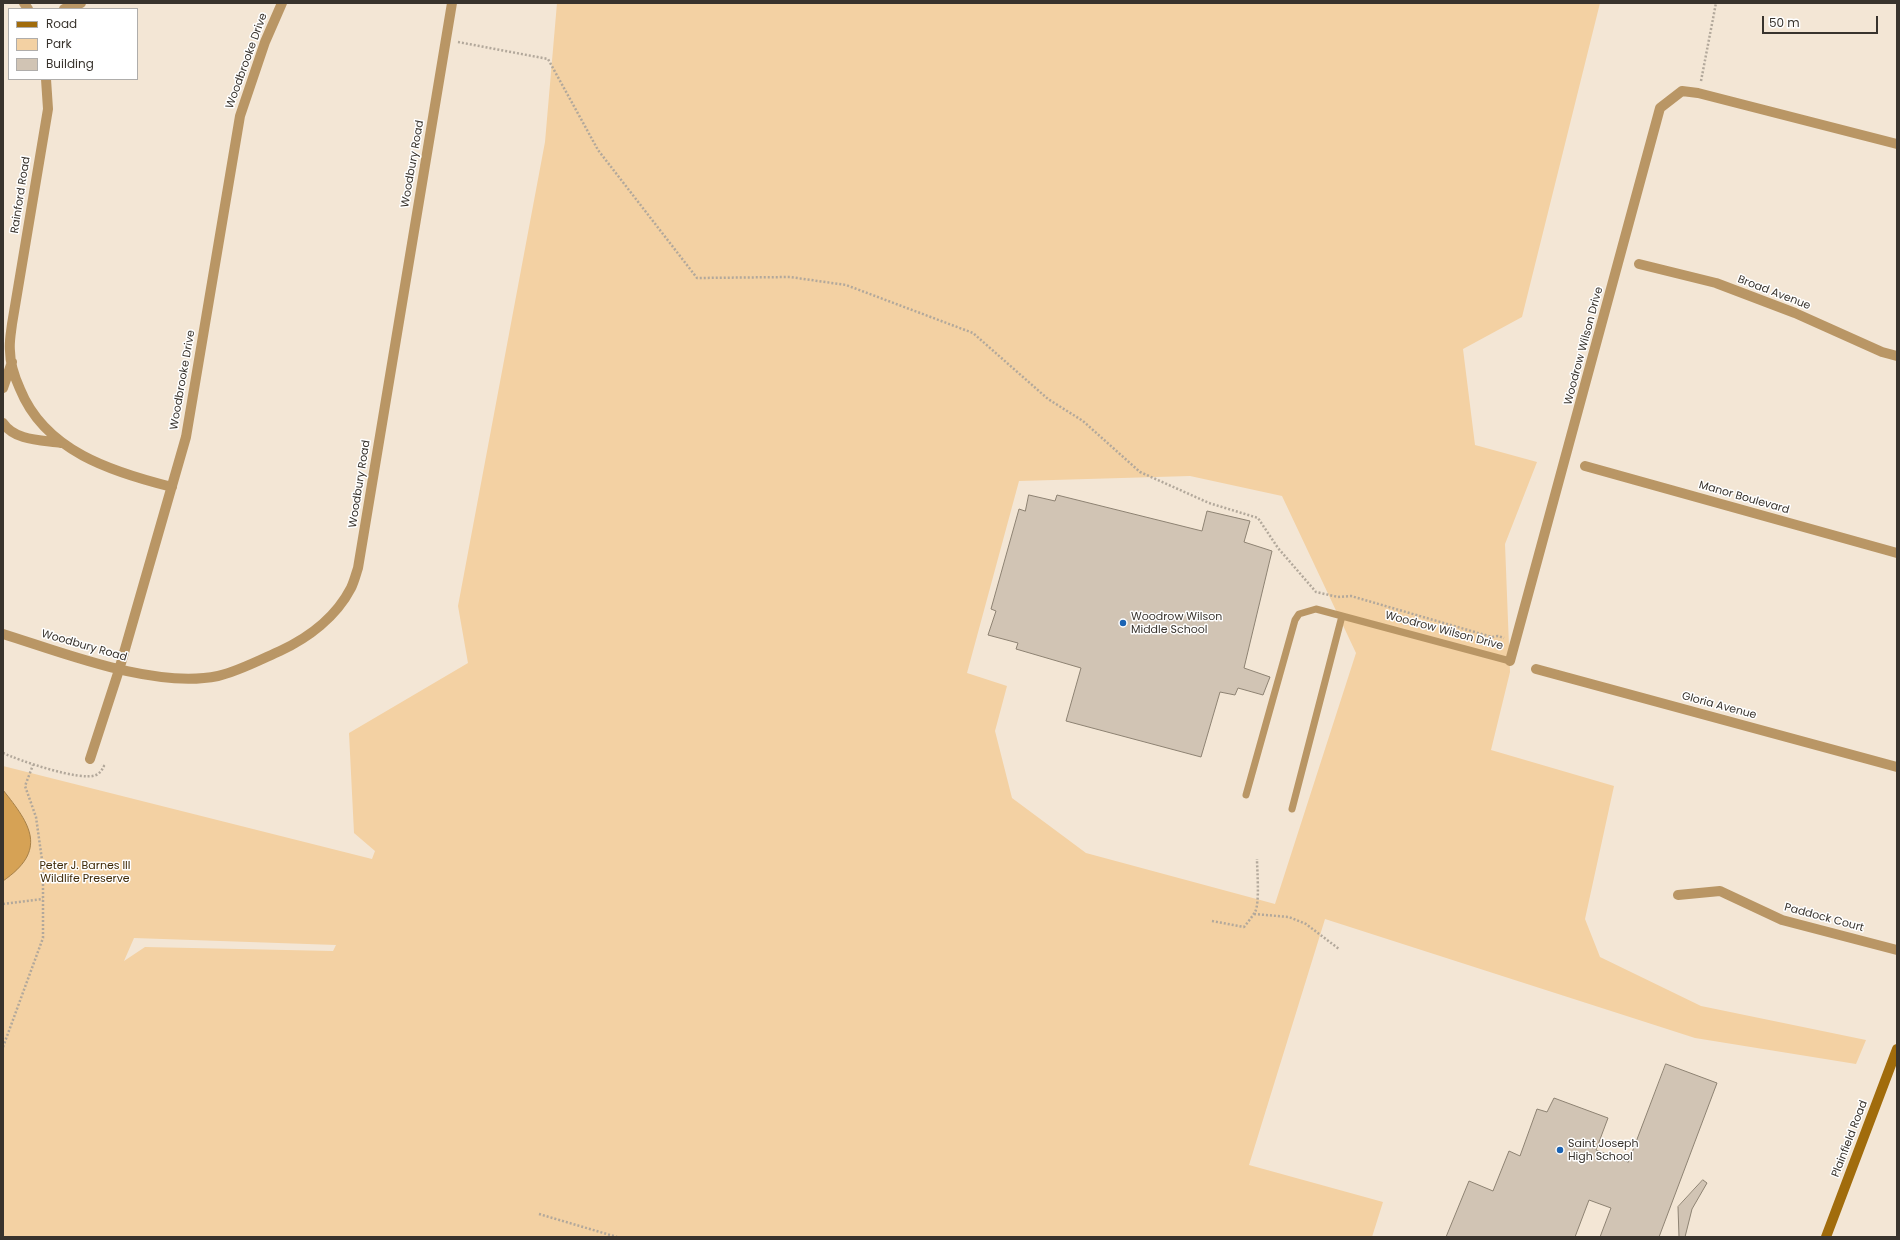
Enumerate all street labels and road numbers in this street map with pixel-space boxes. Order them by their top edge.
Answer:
street label: Woodbrooke Drive [224,11,270,111]
street label: Woodbury Road [399,119,427,209]
street label: Rainford Road [8,156,34,234]
street label: Broad Avenue [1736,273,1812,313]
street label: Woodrow Wilson Drive [1562,285,1606,407]
street label: Woodbrooke Drive [168,329,198,431]
street label: Woodbury Road [347,439,373,529]
street label: Manor Boulevard [1697,479,1791,517]
street label: Woodrow Wilson Drive [1383,609,1505,653]
street label: Woodbury Road [40,627,128,665]
street label: Gloria Avenue [1680,690,1758,722]
street label: Paddock Court [1783,901,1865,935]
street label: Plainfield Road [1829,1099,1871,1179]

